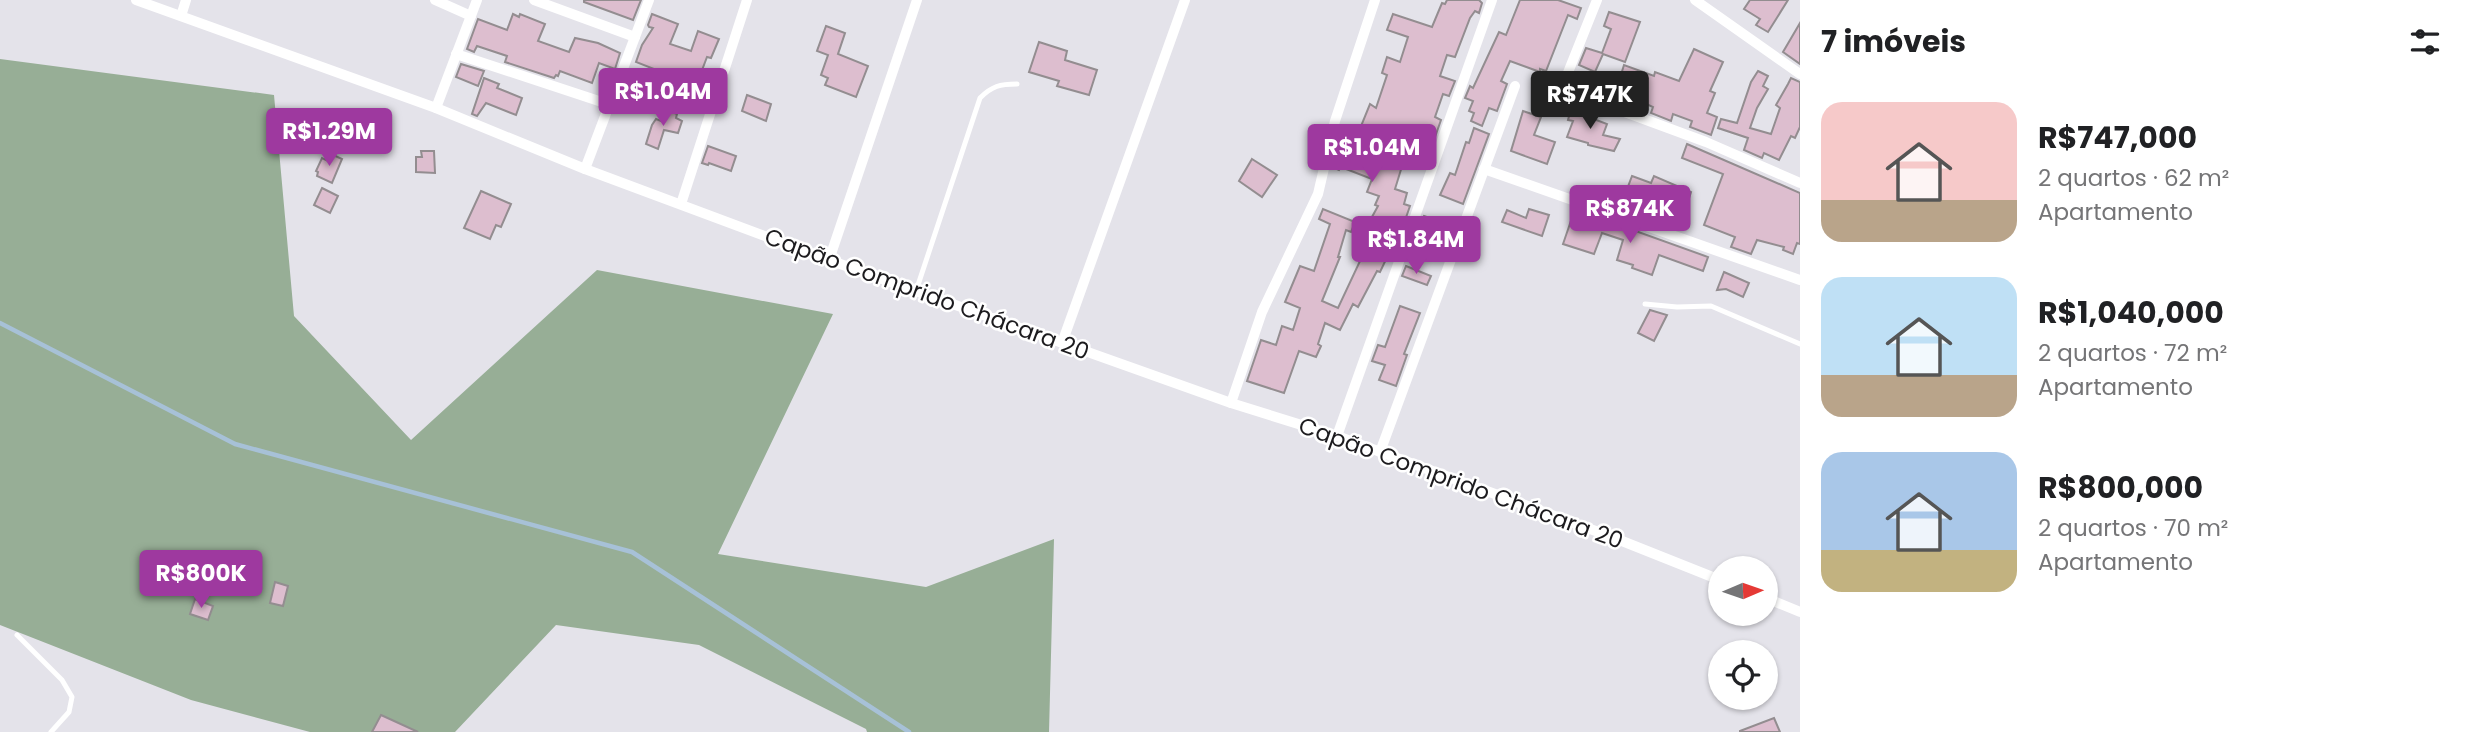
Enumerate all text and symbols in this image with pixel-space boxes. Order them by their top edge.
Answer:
text: 7 imóveis [1821,20,1966,63]
icon: filters [2406,23,2444,61]
pin: R$1.04M [598,68,728,128]
pin: R$747K [1533,72,1647,131]
text: R$1.04M [615,75,711,107]
text: R$747K [1547,78,1633,110]
pin: R$1.29M [264,108,394,168]
text: R$1.29M [282,115,376,147]
text: R$747,000 [2038,116,2197,159]
pin: R$1.04M [1307,124,1437,184]
icon: home [1877,130,1961,214]
text: R$1.04M [1324,131,1420,163]
text: 2 quartos · 62 m² [2038,162,2229,194]
pin: R$874K [1573,186,1687,245]
text: R$874K [1586,192,1674,224]
text: Apartamento [2038,196,2193,228]
pin: R$1.84M [1351,216,1481,276]
street label: Capão Comprido Chácara 20 [760,220,1094,368]
text: R$1.84M [1368,223,1464,255]
text: R$1,040,000 [2038,291,2224,334]
icon: home [1877,305,1961,389]
text: 2 quartos · 72 m² [2038,337,2227,369]
text: Apartamento [2038,371,2193,403]
street label: Capão Comprido Chácara 20 [1294,409,1628,557]
text: R$800,000 [2038,466,2203,509]
icon: home [1877,480,1961,564]
text: 2 quartos · 70 m² [2038,512,2228,544]
text: Apartamento [2038,546,2193,578]
pin: R$800K [144,550,258,610]
north arrow [1708,556,1778,626]
map controls [1708,556,1778,710]
text: R$800K [155,557,247,589]
button: locate [1708,640,1778,710]

